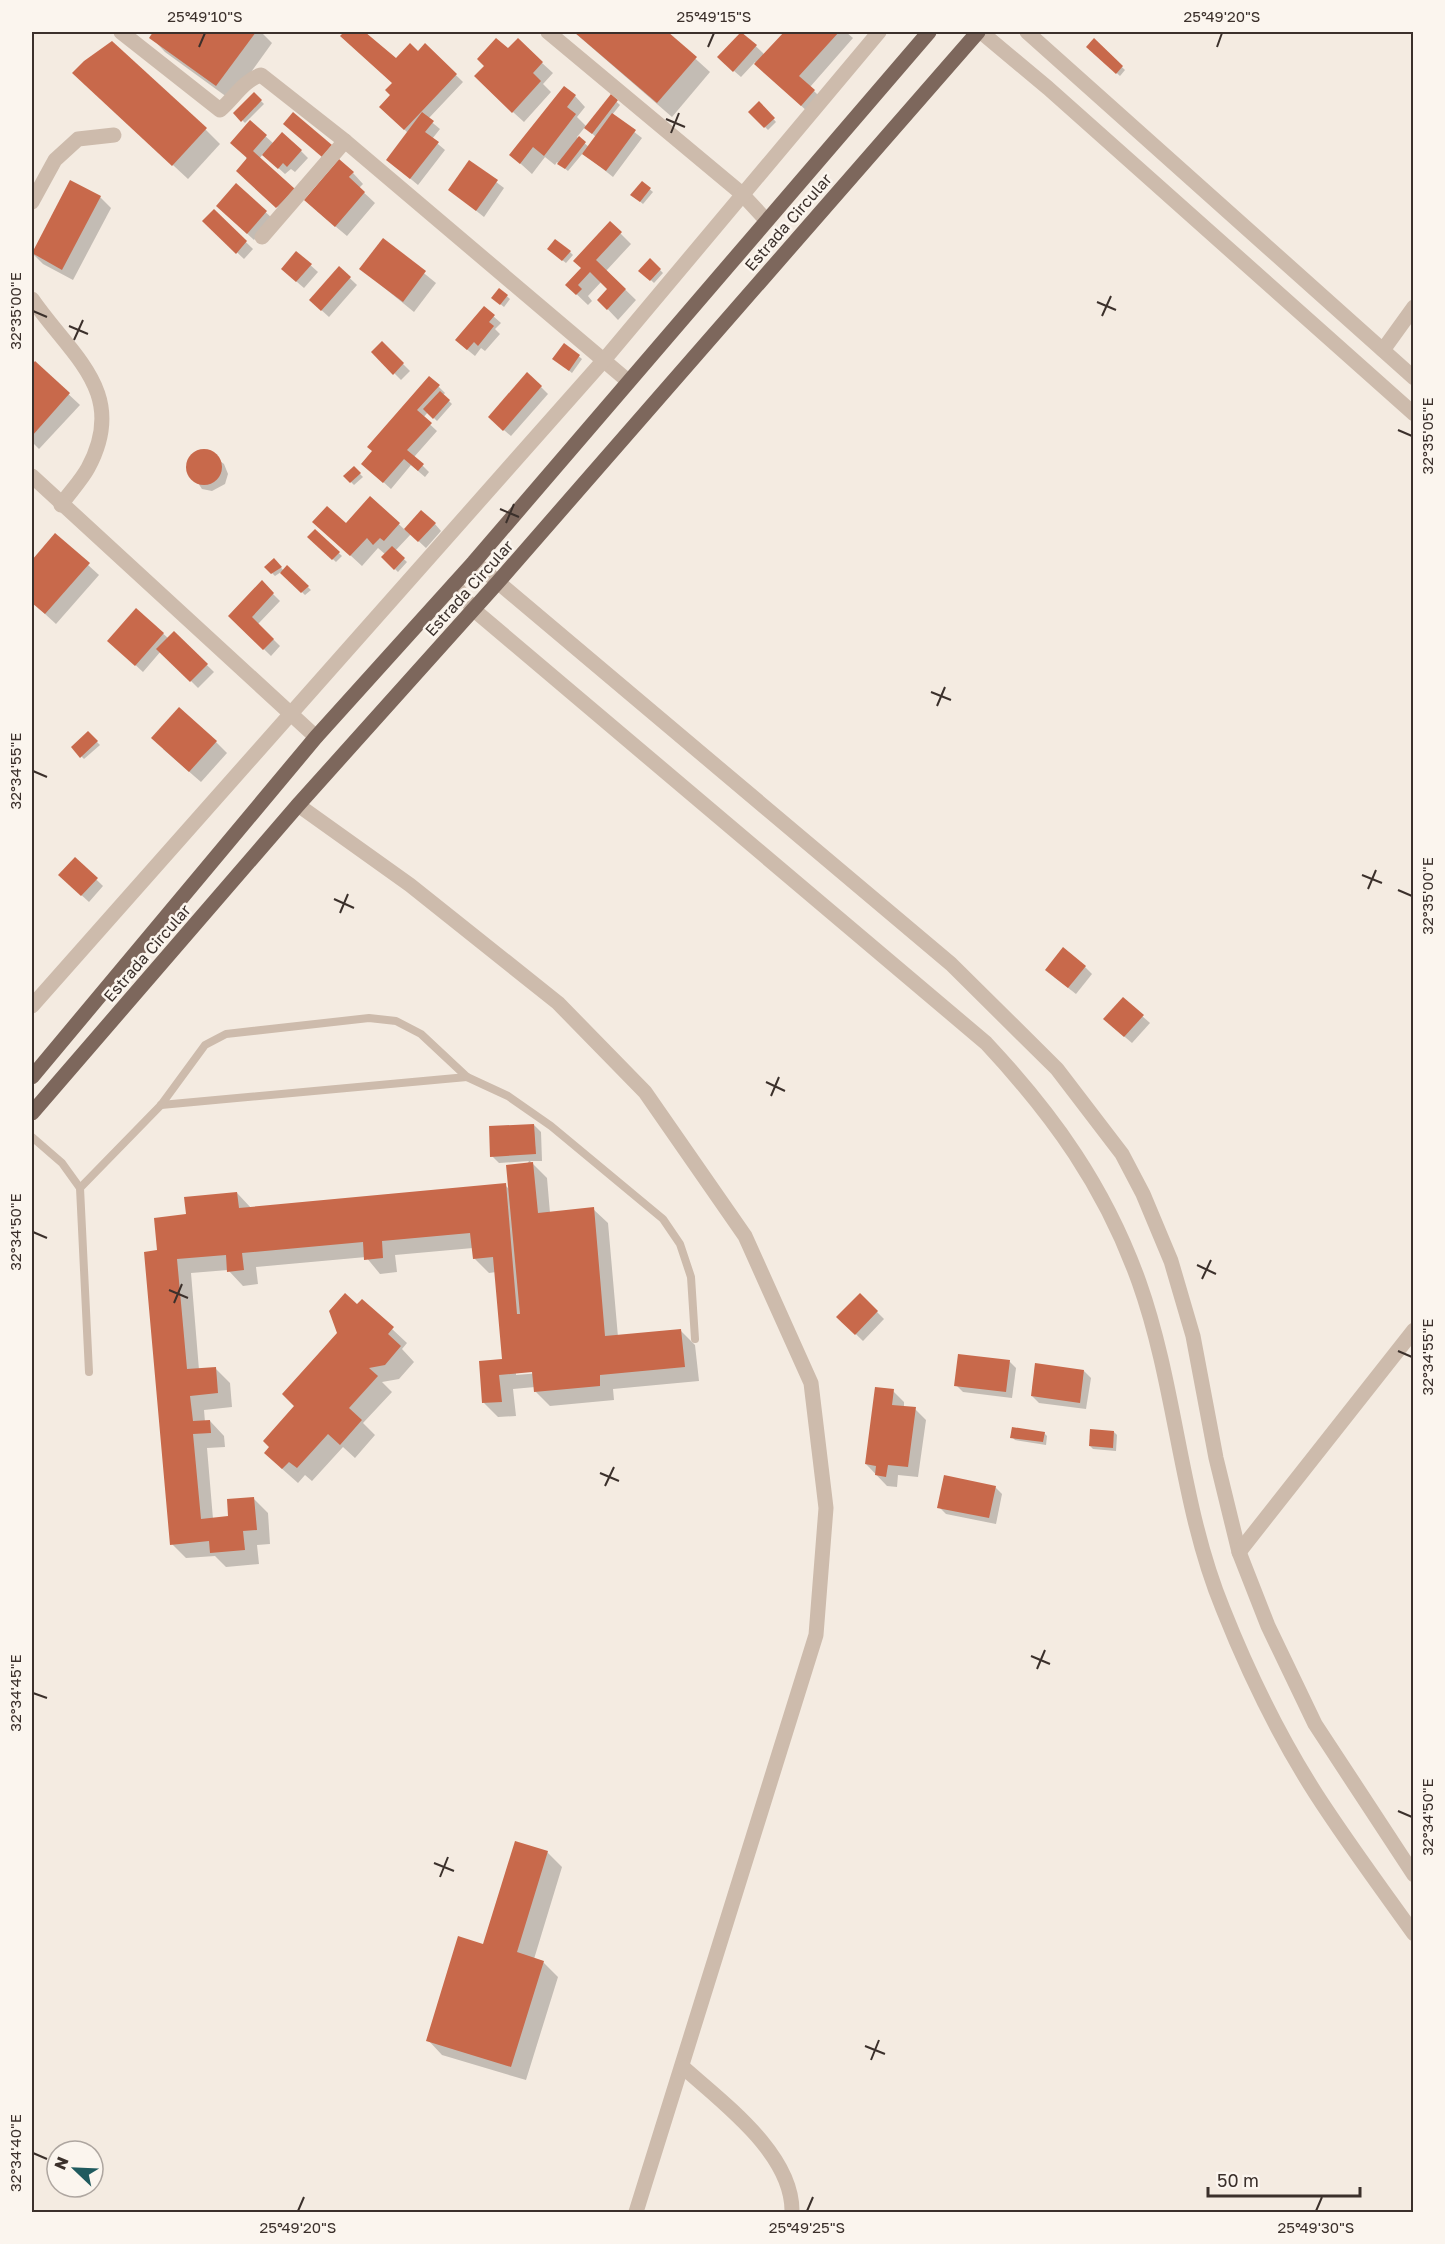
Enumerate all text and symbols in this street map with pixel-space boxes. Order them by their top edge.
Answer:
text: 25°49'10"S [167,7,243,25]
text: 25°49'15"S [677,7,751,25]
text: 25°49'20"S [1184,7,1260,25]
street label: Estrada Circular [740,169,836,275]
text: 32°35'00"E [6,272,24,350]
text: 32°35'05"E [1418,397,1436,475]
street label: Estrada Circular [421,536,517,640]
text: 32°34'55"E [6,733,24,809]
text: 32°35'00"E [1418,857,1436,935]
street label: Estrada Circular [99,900,195,1006]
text: 32°34'50"E [6,1193,24,1271]
text: 32°34'55"E [1418,1319,1436,1395]
text: 32°34'45"E [6,1654,24,1732]
text: 32°34'50"E [1418,1778,1436,1856]
text: 32°34'40"E [6,2114,24,2192]
north arrow [45,2139,105,2199]
text: N [50,2154,73,2173]
scale bar [1208,2160,1360,2198]
text: 50 m [1217,2169,1259,2191]
text: 25°49'20"S [260,2218,336,2236]
text: 25°49'25"S [769,2218,845,2236]
text: 25°49'30"S [1278,2218,1354,2236]

